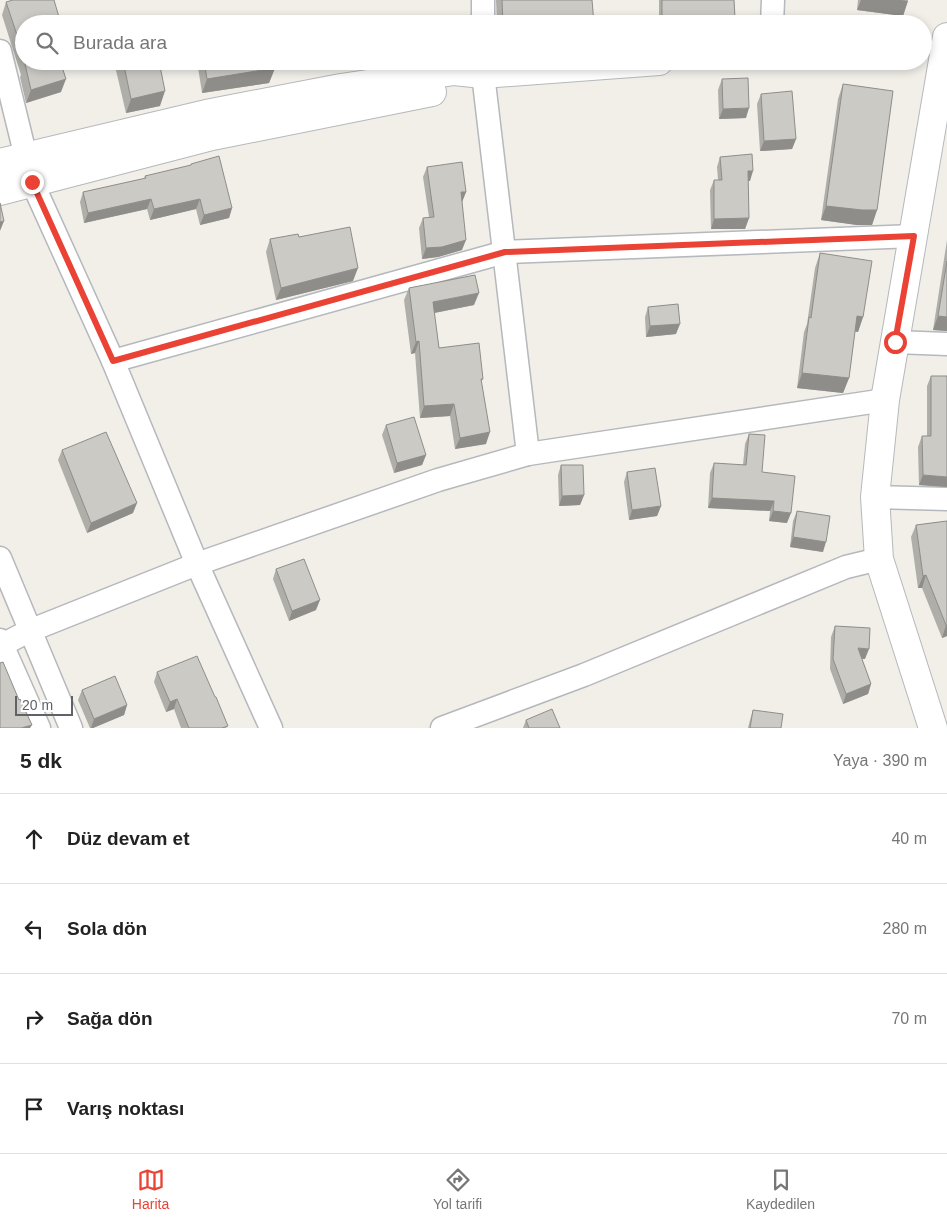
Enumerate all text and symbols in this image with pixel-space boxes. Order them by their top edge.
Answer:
search box [15,15,932,70]
icon: search [33,29,61,57]
text: Burada ara [73,32,167,53]
route end [21,171,44,194]
route start [884,331,907,354]
scale bar [15,693,72,716]
text: 20 m [22,697,53,713]
text: 5 dk [20,749,62,772]
text: Yaya · 390 m [833,752,927,769]
icon: ahead [20,825,48,853]
text: Düz devam et [67,828,189,849]
text: 40 m [891,830,927,847]
icon: left [20,915,48,943]
text: Sola dön [67,918,147,939]
text: 280 m [883,920,927,937]
icon: right [20,1005,48,1033]
text: Sağa dön [67,1008,153,1029]
text: 70 m [891,1010,927,1027]
icon: arrive [20,1095,48,1123]
text: Varış noktası [67,1098,184,1119]
tab: Harita [132,1166,169,1212]
tab: Yol tarifi [433,1166,482,1212]
tab: Kaydedilen [746,1166,815,1212]

